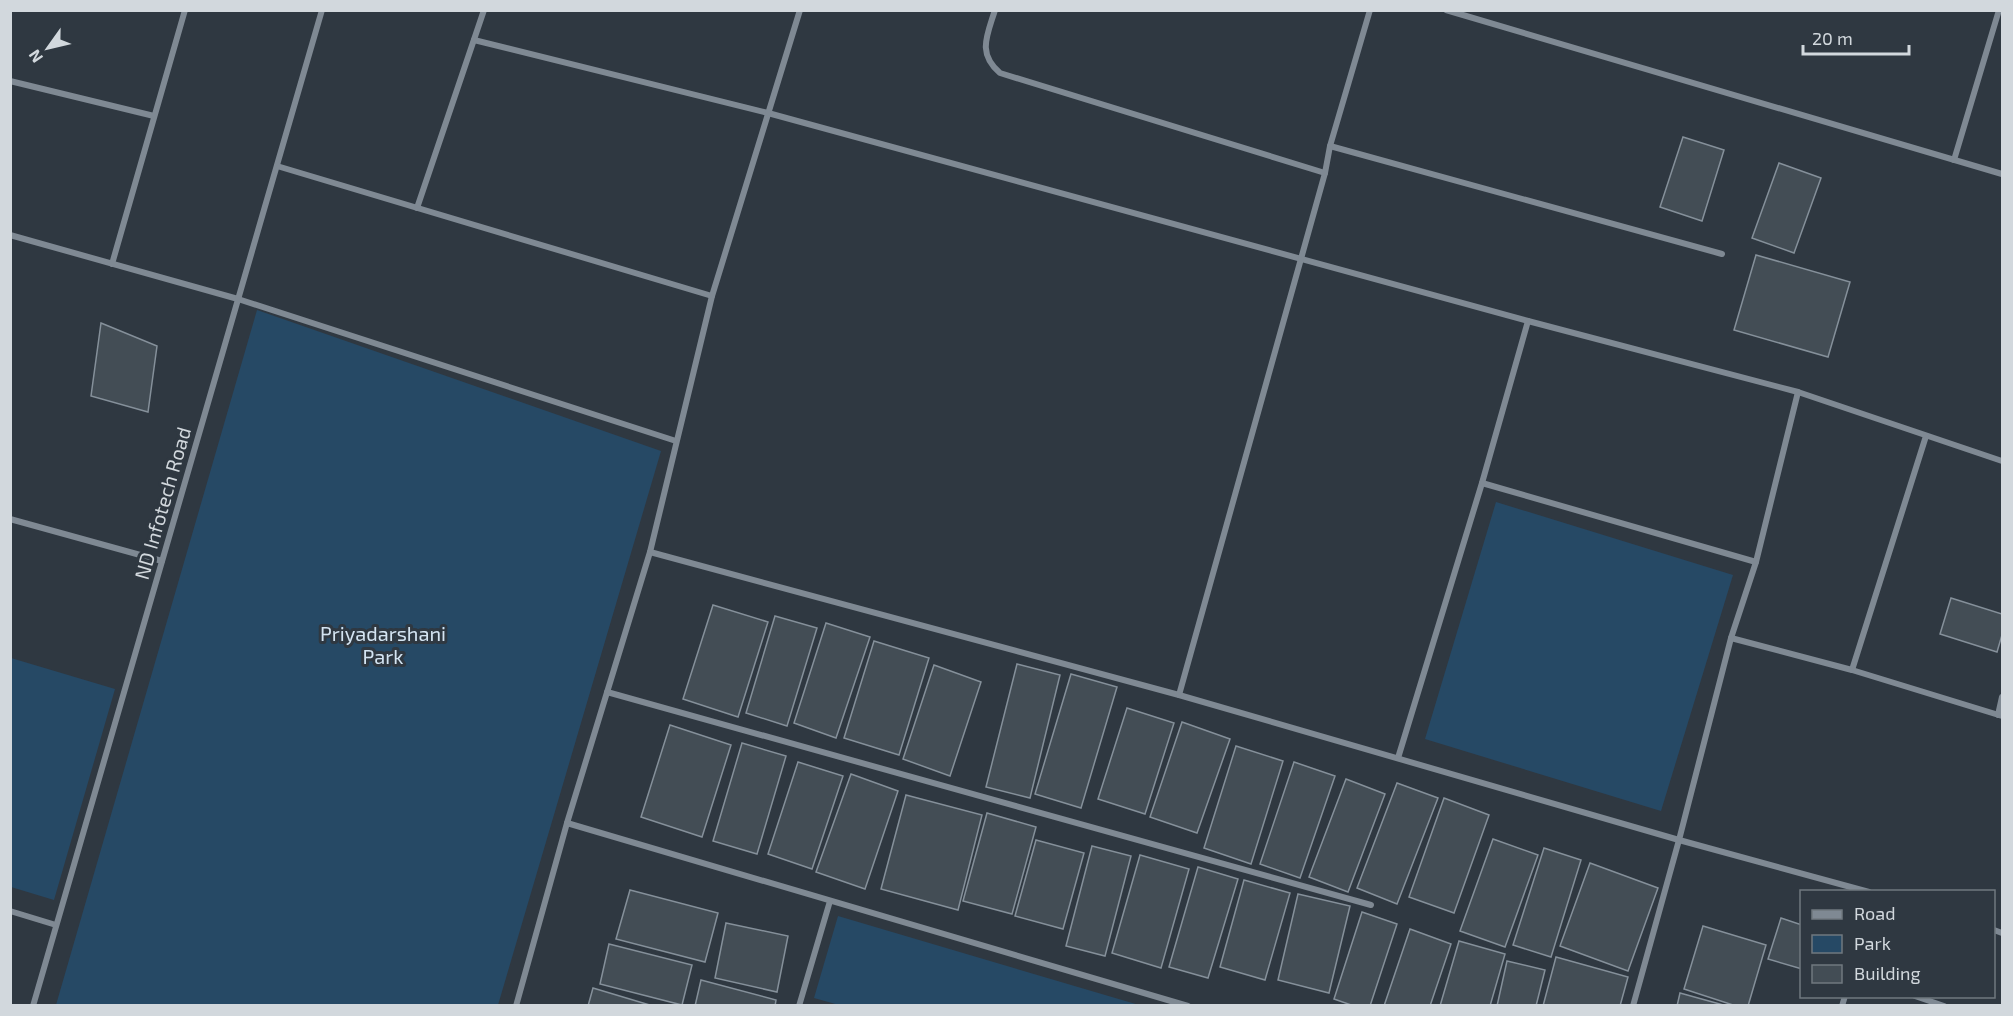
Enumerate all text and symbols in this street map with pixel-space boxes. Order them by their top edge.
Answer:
north arrow [18,18,78,78]
scale bar [1803,18,1910,56]
text: 20 m [1812,27,1853,49]
text: N [24,47,46,67]
street label: ND Infotech Road [129,424,195,582]
park label: Priyadarshani Park [320,621,446,668]
legend [1800,890,1995,998]
text: Road [1854,902,1895,924]
text: Park [1854,932,1891,954]
text: Building [1854,962,1921,984]

